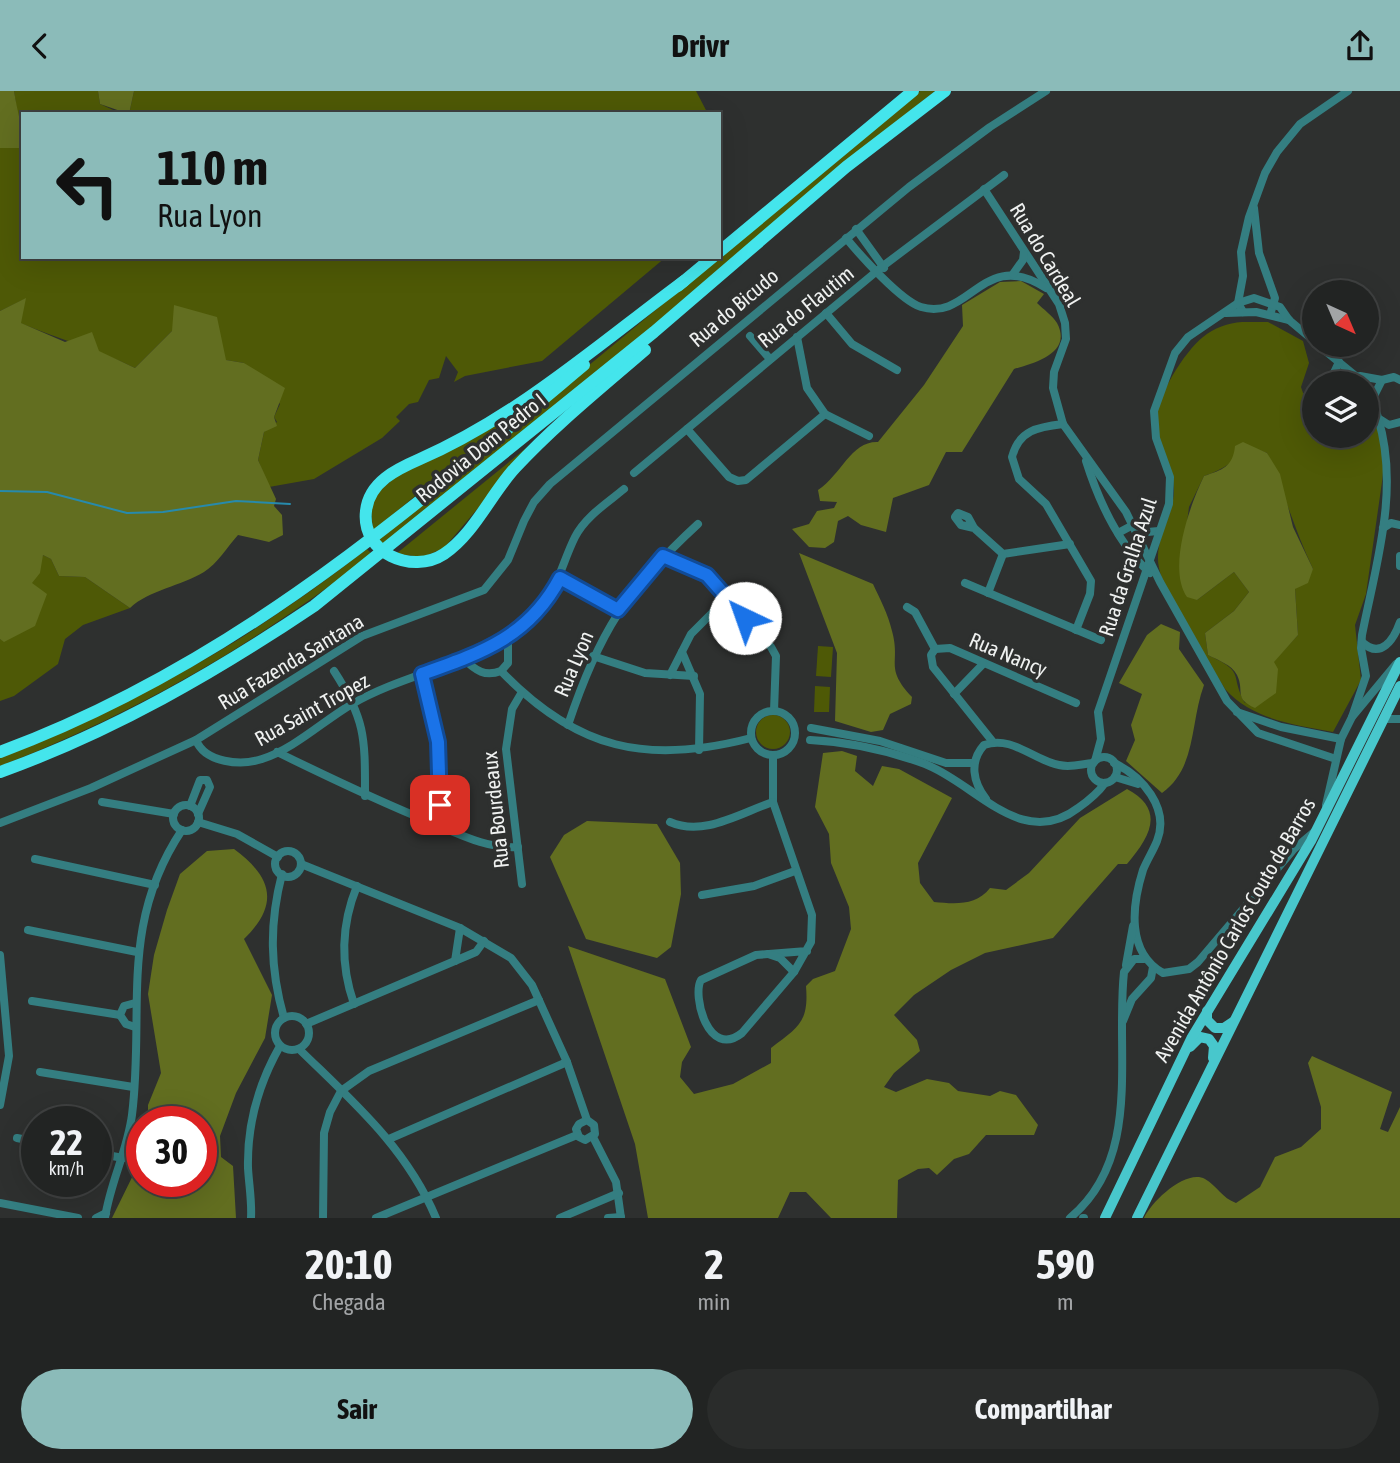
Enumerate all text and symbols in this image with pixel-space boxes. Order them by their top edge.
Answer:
icon: back [21,27,59,65]
text: Drivr [671,27,729,64]
icon: share [1341,27,1379,65]
text: 110 m [157,139,268,195]
icon: left [42,140,133,231]
text: Rua Lyon [157,197,263,234]
street label: Rua do Cardeal [1006,198,1086,311]
street label: Rua do Flautim [753,260,858,352]
street label: Rua do Bicudo [684,263,783,351]
north arrow [1302,280,1379,357]
map controls [1302,280,1379,448]
button: layers [1302,371,1379,448]
street label: Rodovia Dom Pedro I [411,388,550,507]
street label: Rua da Gralha Azul [1093,494,1161,639]
position arrow [708,581,782,655]
street label: Rua Fazenda Santana [213,608,368,714]
street label: Rua Lyon [548,627,598,700]
street label: Rua Nancy [966,627,1051,681]
street label: Rua Saint Tropez [250,668,373,750]
street label: Rua Bourdeaux [477,750,513,870]
pin [410,775,470,835]
icon: arrive [421,786,459,824]
street label: Avenida Antônio Carlos Couto de Barros [1149,793,1320,1066]
speed limit sign: 30 [126,1106,217,1197]
text: 22 [50,1122,83,1162]
text: km/h [49,1158,84,1179]
text: 20:10 [305,1240,392,1288]
text: 2 [704,1240,724,1288]
text: 590 [1036,1240,1095,1288]
text: Chegada [312,1289,386,1315]
text: min [698,1289,731,1315]
text: m [1057,1289,1074,1315]
button: Sair [21,1369,693,1449]
button: Compartilhar [707,1369,1379,1449]

